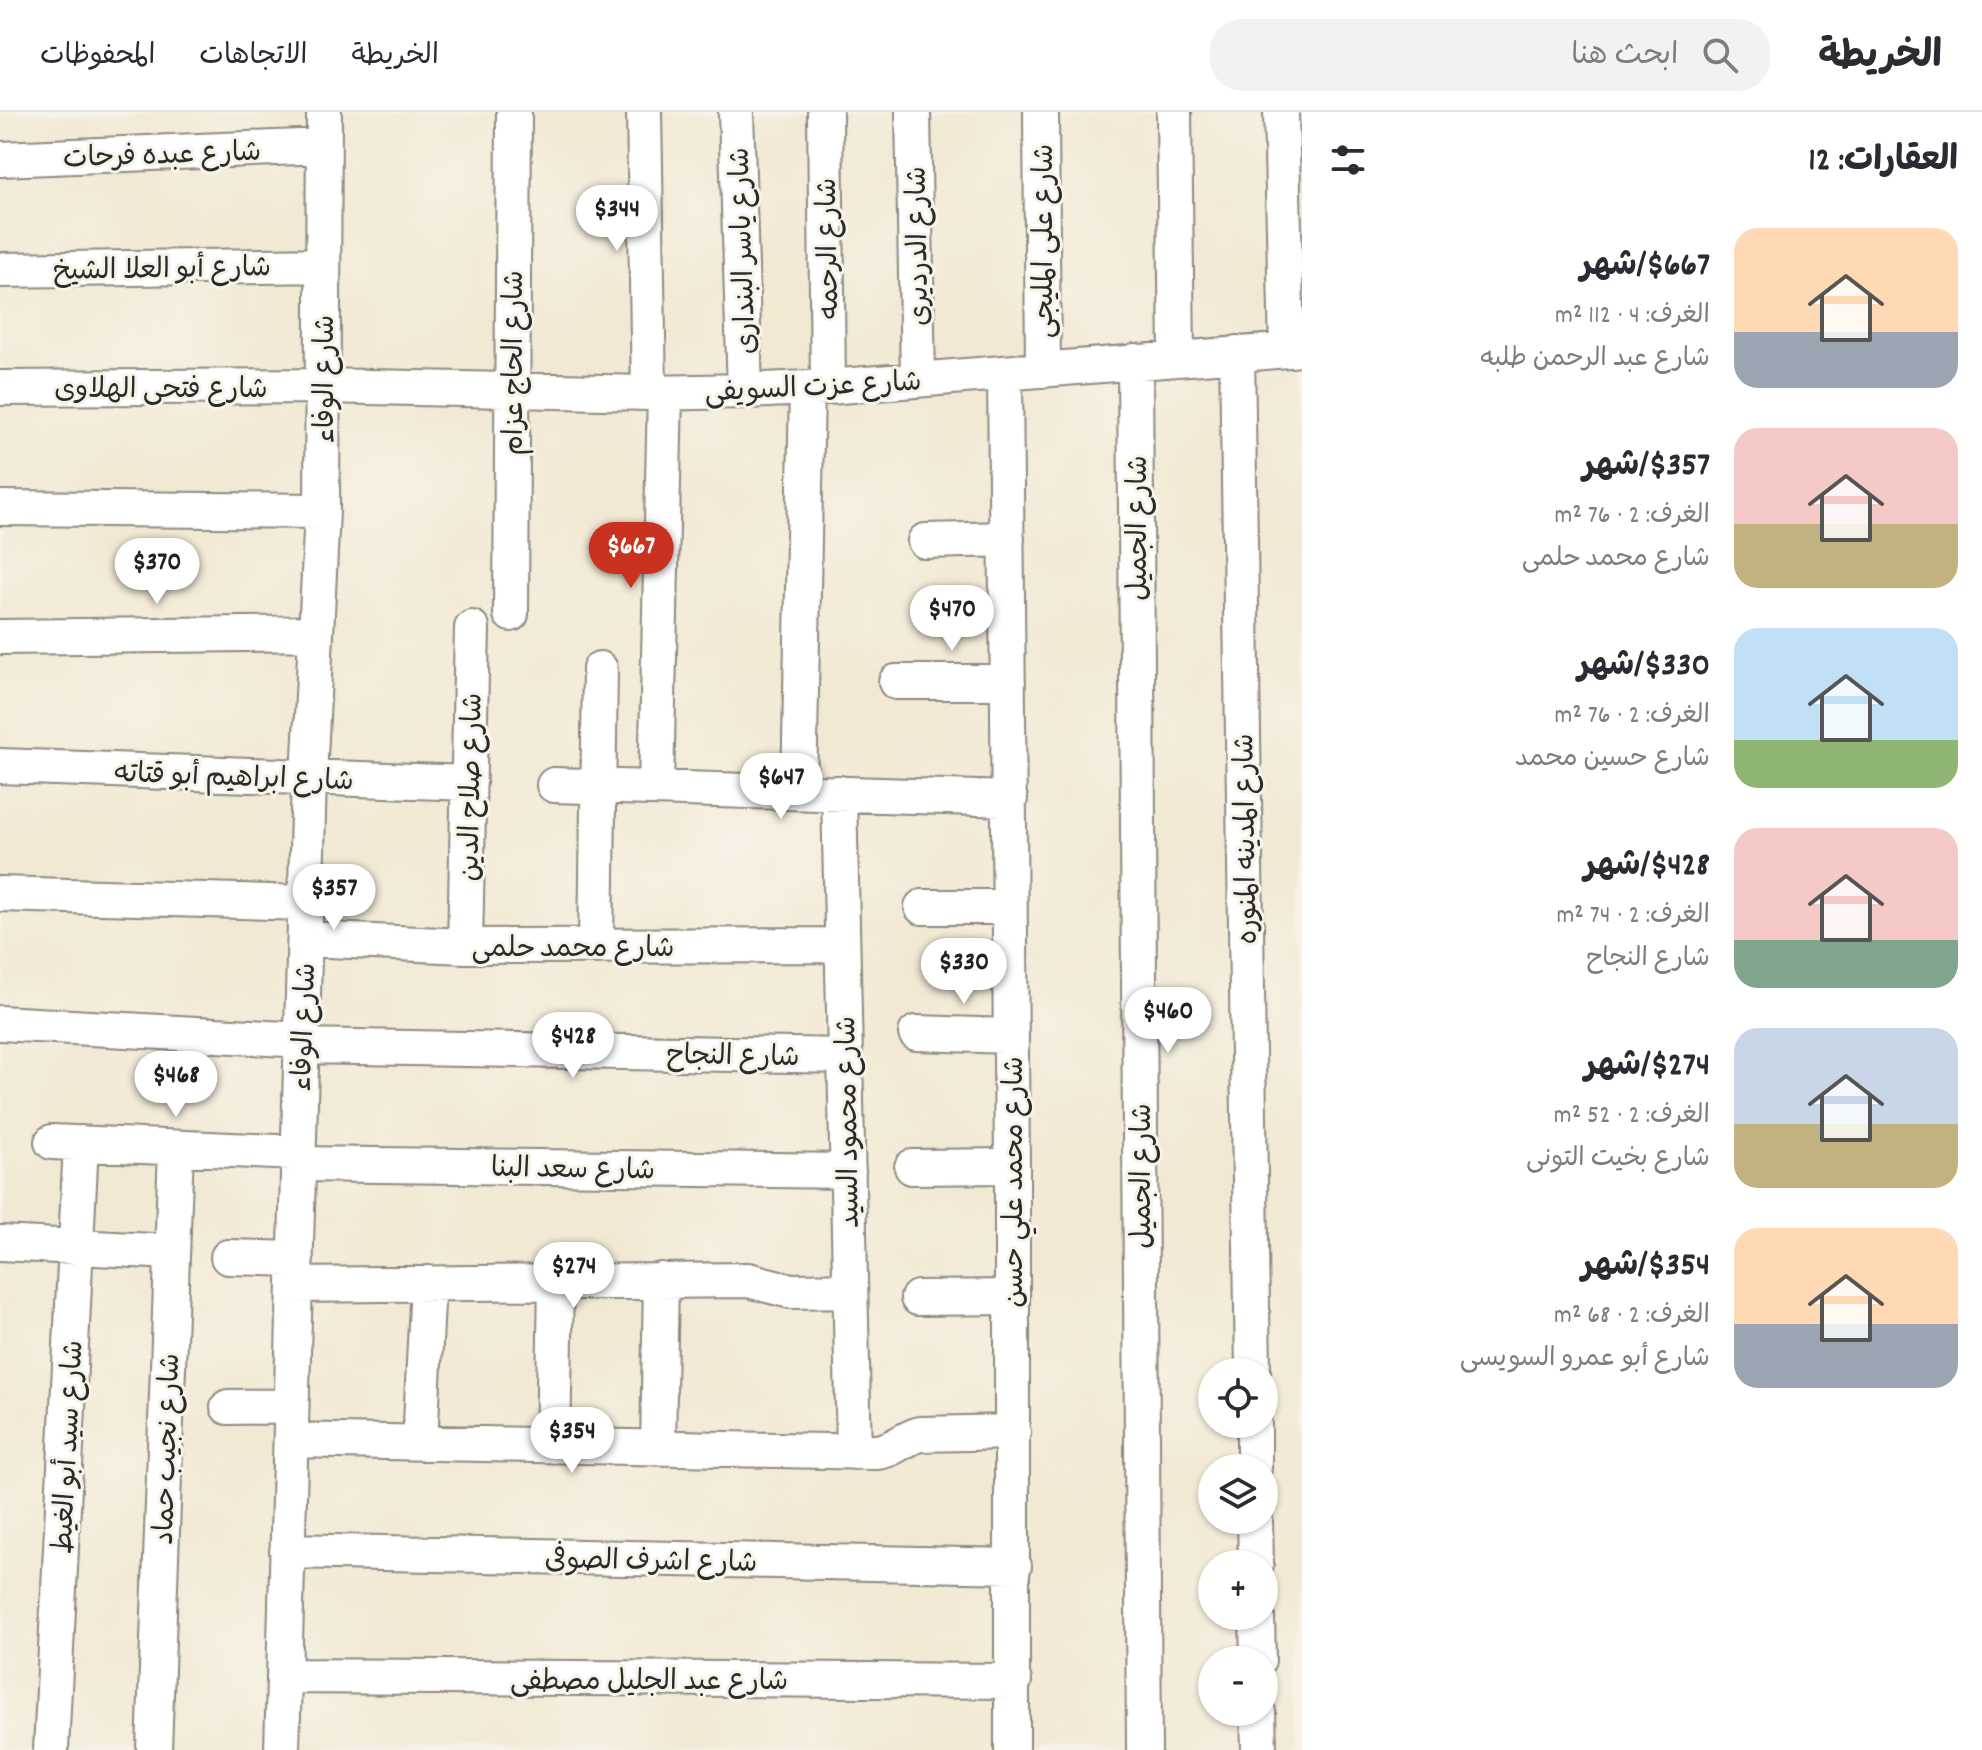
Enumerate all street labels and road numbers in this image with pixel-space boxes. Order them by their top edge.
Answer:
street label: شارع عبده فرحات [62,135,262,181]
street label: شارع على المليجى [1027,144,1067,338]
street label: شارع ياسر البندارى [722,147,770,355]
street label: شارع الدرديرى [900,166,942,326]
street label: شارع الرحمه [810,177,852,320]
street label: شارع أبو العلا الشيخ [53,250,271,294]
street label: شارع الحاج عزام [497,270,537,456]
street label: شارع الوفاء [308,315,348,443]
street label: شارع عزت السويفى [704,364,923,416]
street label: شارع فتحى الهلاوى [54,372,268,412]
street label: شارع الجميل [1121,455,1161,601]
street label: شارع صلاح الدين [452,693,496,882]
street label: شارع المدينه المنوره [1227,733,1271,945]
street label: شارع ابراهيم أبو قتاته [113,756,354,804]
street label: شارع محمد حلمى [472,931,674,971]
street label: شارع الوفاء [285,962,329,1092]
street label: شارع محمود السيد [829,1015,873,1228]
street label: شارع النجاح [666,1038,800,1080]
street label: شارع محمد علي حسن [997,1056,1037,1308]
street label: شارع الجميل [1125,1103,1165,1249]
street label: شارع سعد البنا [490,1151,655,1193]
street label: شارع سيد أبو الغيط [45,1339,97,1555]
street label: شارع نجيب حماد [147,1353,193,1546]
street label: شارع اشرف الصوفى [544,1540,758,1586]
street label: شارع عبد الجليل مصطفى [510,1664,788,1704]

